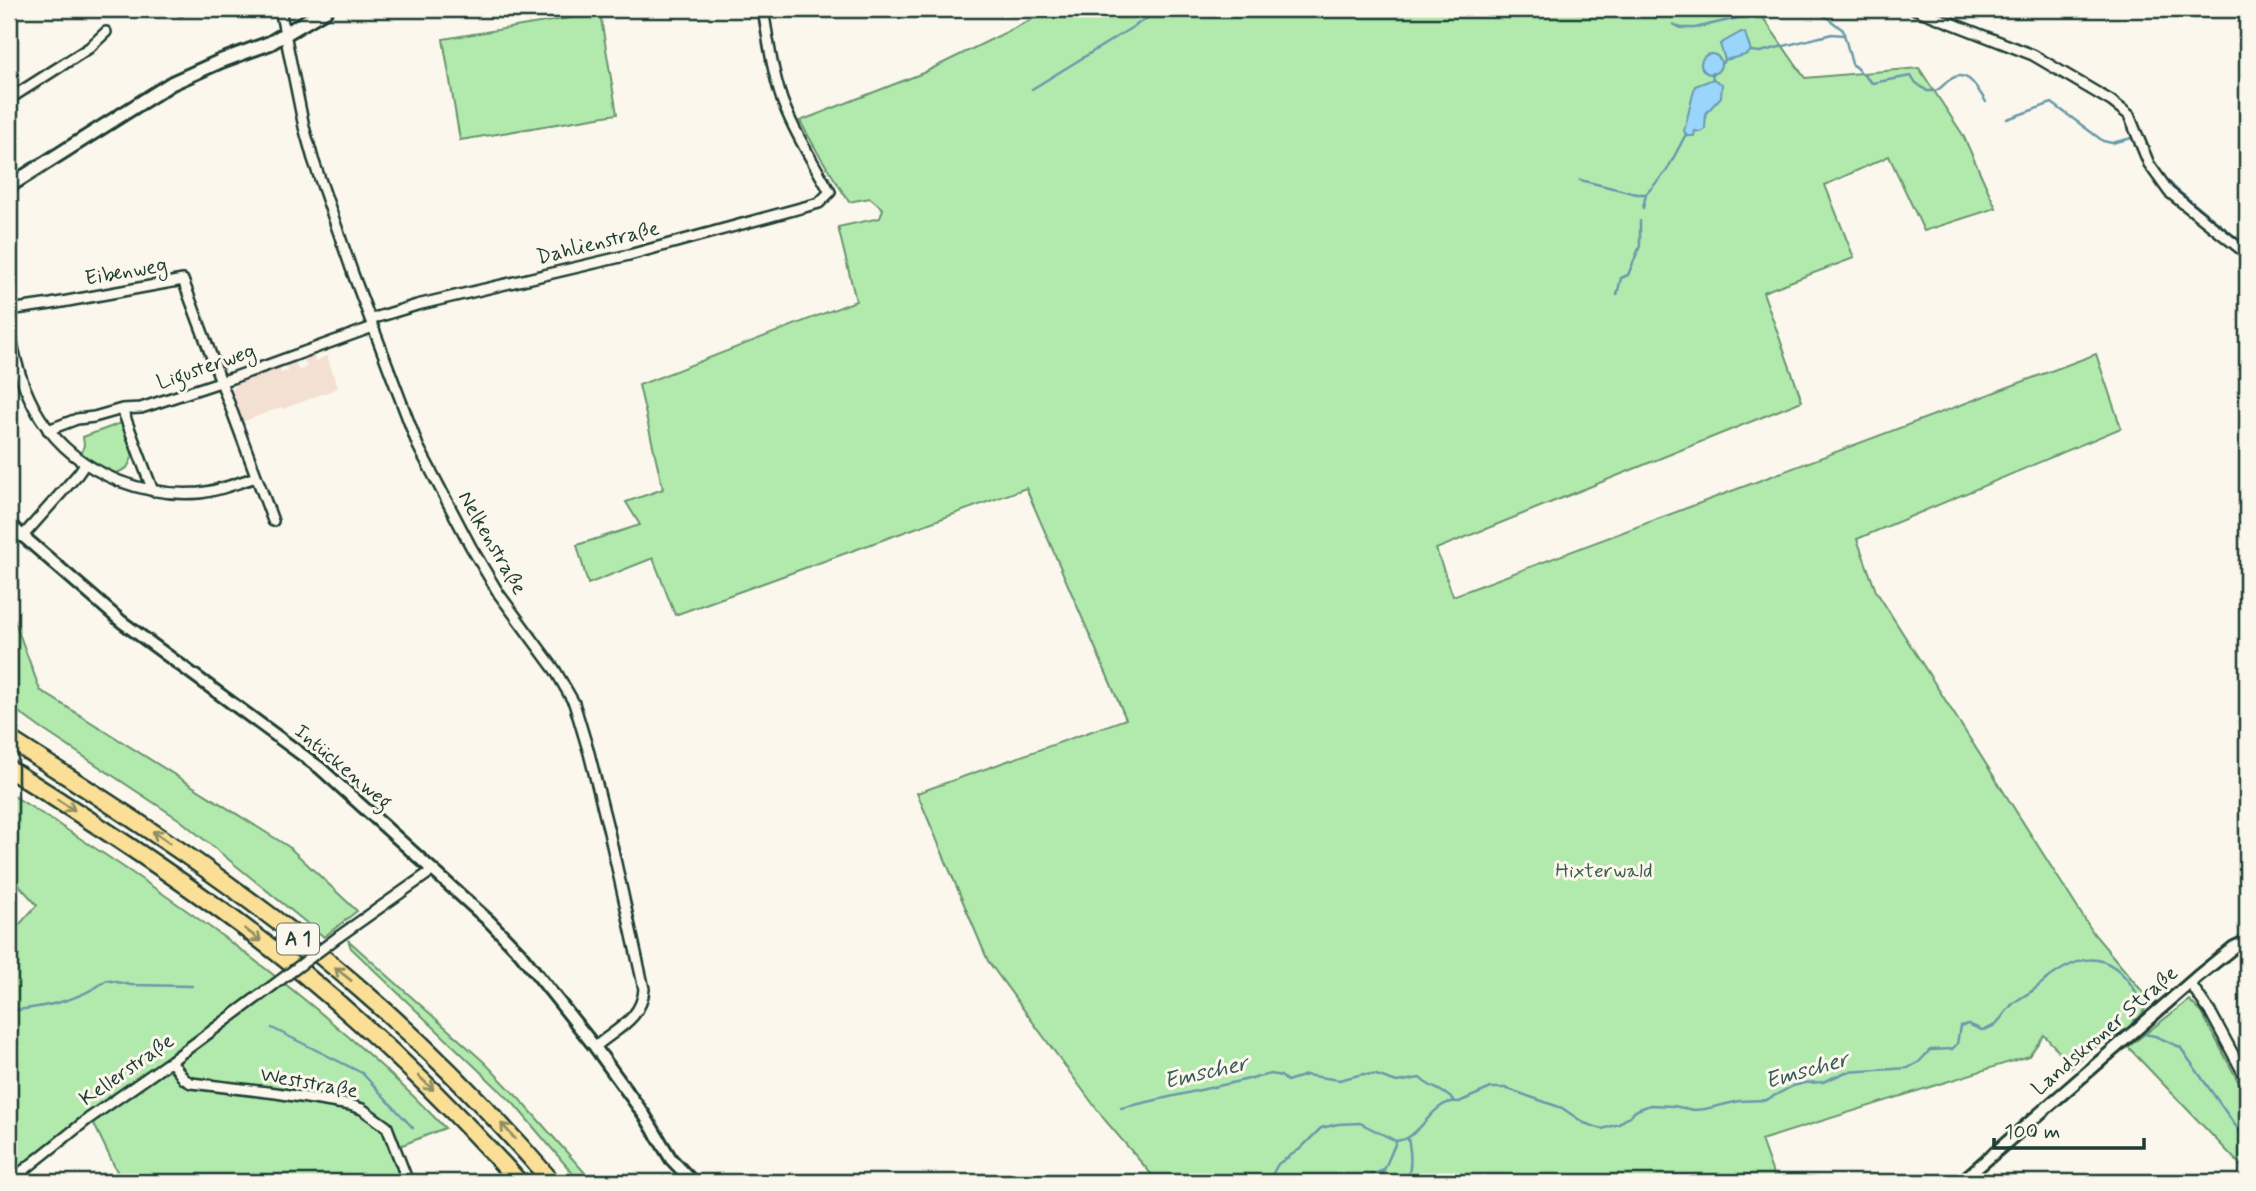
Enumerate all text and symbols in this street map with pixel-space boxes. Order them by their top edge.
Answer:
street label: Dahlienstraße [534,214,662,272]
street label: Eibenweg [83,251,169,294]
street label: Ligusterweg [153,337,260,399]
street label: Nelkenstraße [451,486,533,600]
street label: Intückenweg [287,718,398,818]
one-way arrow [56,799,76,813]
one-way arrow [152,830,171,844]
park label: Hixterwald [1555,857,1653,885]
road number: A 1 [277,923,319,954]
one-way arrow [244,927,263,942]
street label: Landskroner Straße [2026,960,2184,1102]
one-way arrow [334,967,352,982]
street label: Kellerstraße [74,1027,180,1113]
water label: Emscher [1762,1044,1854,1097]
water label: Emscher [1161,1048,1253,1097]
street label: Weststraße [258,1061,360,1105]
one-way arrow [417,1075,434,1092]
scale bar [1994,1107,2144,1151]
text: 100 m [2004,1118,2060,1146]
one-way arrow [499,1123,516,1140]

